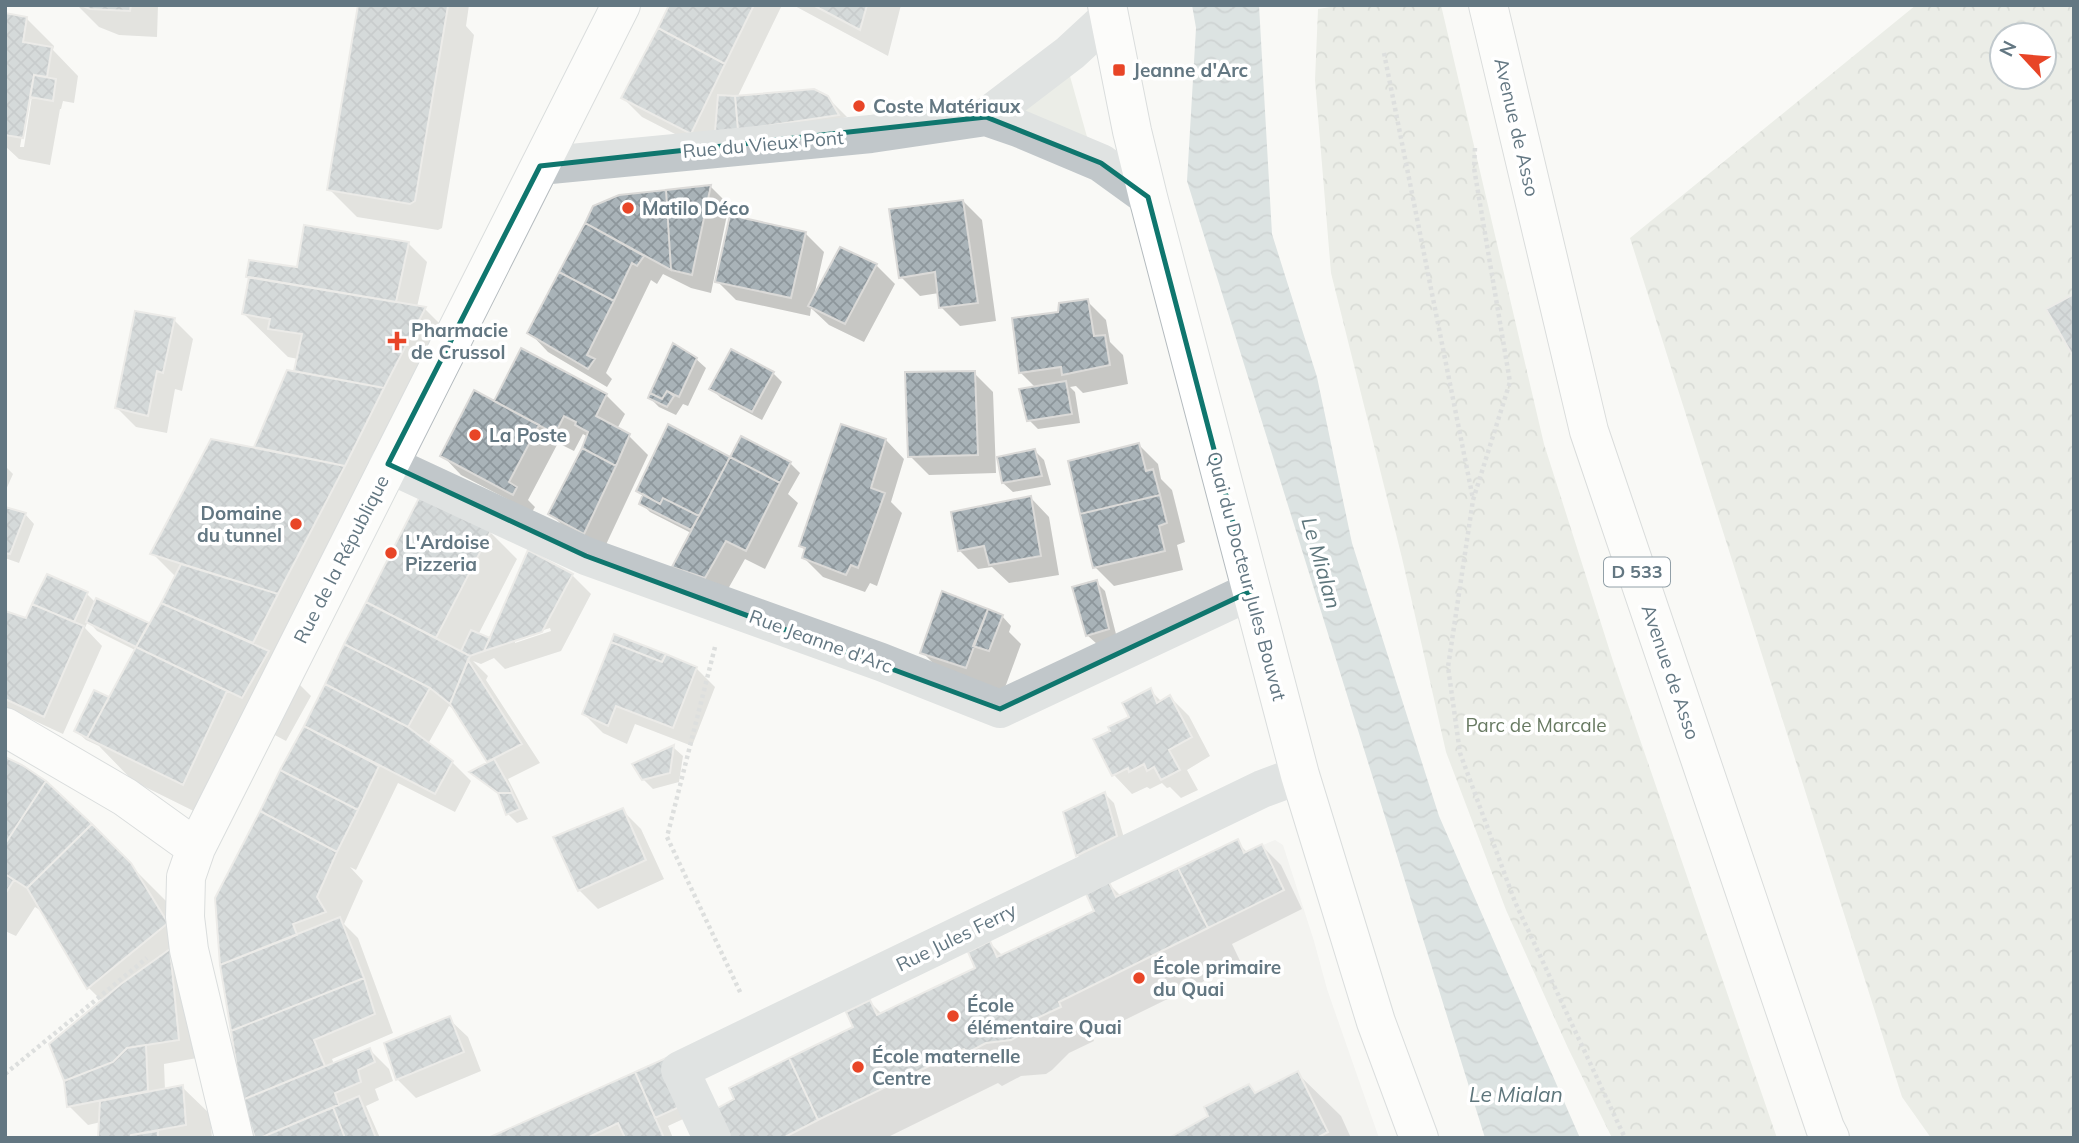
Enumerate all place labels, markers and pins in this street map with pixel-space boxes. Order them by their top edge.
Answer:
place label: Jeanne d'Arc [1133,58,1249,82]
marker: Jeanne d'Arc [1111,62,1127,78]
place label: Coste Matériaux [873,94,1021,118]
marker: Coste Matériaux [851,98,867,114]
place label: Matilo Déco [642,196,749,220]
marker: Matilo Déco [620,200,636,216]
place label: Pharmacie de Crussol [411,318,508,364]
marker: Pharmacie de Crussol [389,333,405,349]
place label: La Poste [489,423,567,447]
marker: La Poste [467,427,483,443]
place label: Domaine du tunnel [197,501,282,547]
marker: Domaine du tunnel [288,516,304,532]
place label: L'Ardoise Pizzeria [405,530,490,576]
marker: L'Ardoise Pizzeria [383,545,399,561]
place label: École primaire du Quai [1153,955,1281,1001]
marker: École primaire du Quai [1131,970,1147,986]
place label: École élémentaire Quai [967,993,1122,1039]
marker: École élémentaire Quai [945,1008,961,1024]
place label: École maternelle Centre [872,1044,1021,1090]
marker: École maternelle Centre [850,1059,866,1075]

